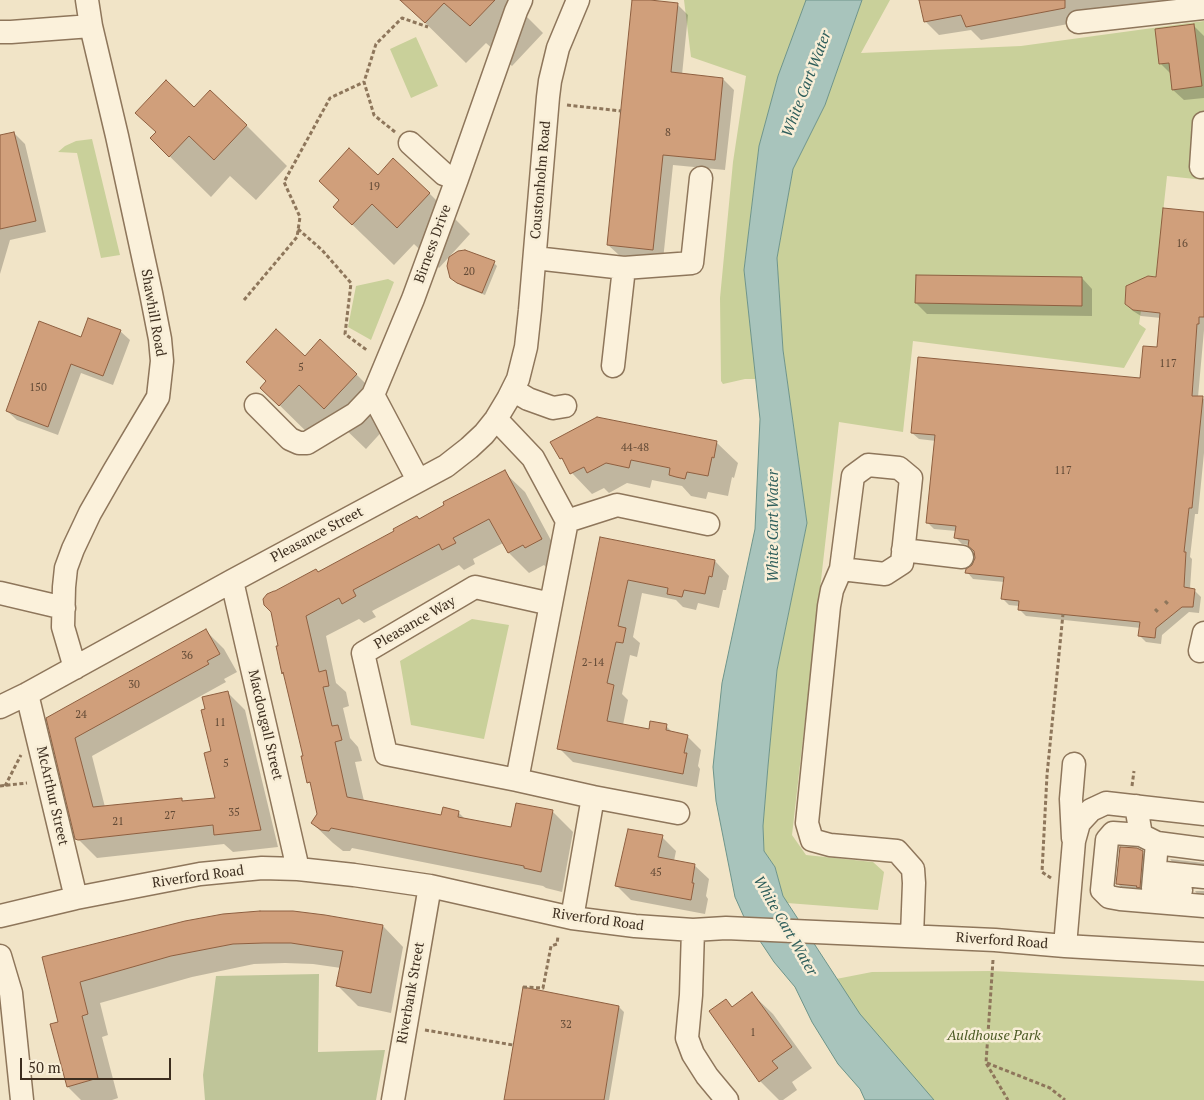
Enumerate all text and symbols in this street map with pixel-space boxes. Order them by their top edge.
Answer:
water label: White Cart Water [778,28,836,140]
street label: Coustonholm Road [527,120,555,240]
house number: 8 [665,126,671,140]
house number: 19 [368,180,380,194]
street label: Birness Drive [411,202,455,286]
house number: 16 [1176,237,1188,251]
house number: 20 [463,265,475,279]
street label: Shawhill Road [137,268,169,358]
house number: 117 [1159,357,1177,371]
house number: 5 [298,361,304,375]
house number: 150 [29,381,47,395]
house number: 44-48 [621,441,649,455]
house number: 117 [1054,464,1072,478]
water label: White Cart Water [765,470,783,582]
street label: Pleasance Street [268,504,366,566]
street label: Pleasance Way [371,593,459,653]
house number: 36 [181,649,193,663]
house number: 2-14 [582,656,604,670]
street label: Macdougall Street [244,668,286,782]
house number: 30 [128,678,140,692]
house number: 24 [75,708,87,722]
house number: 11 [214,716,226,730]
street label: McArthur Street [32,745,72,847]
house number: 5 [223,757,229,771]
house number: 35 [228,806,240,820]
house number: 27 [164,809,176,823]
house number: 21 [112,815,124,829]
street label: Riverford Road [151,862,245,892]
house number: 45 [650,866,662,880]
water label: White Cart Water [749,873,821,979]
street label: Riverford Road [551,905,645,935]
street label: Riverford Road [955,929,1049,953]
street label: Riverbank Street [394,941,428,1045]
house number: 32 [560,1018,572,1032]
house number: 1 [750,1026,756,1040]
park label: Auldhouse Park [947,1028,1041,1044]
scale bar [22,1048,174,1080]
text: 50 m [28,1057,61,1077]

